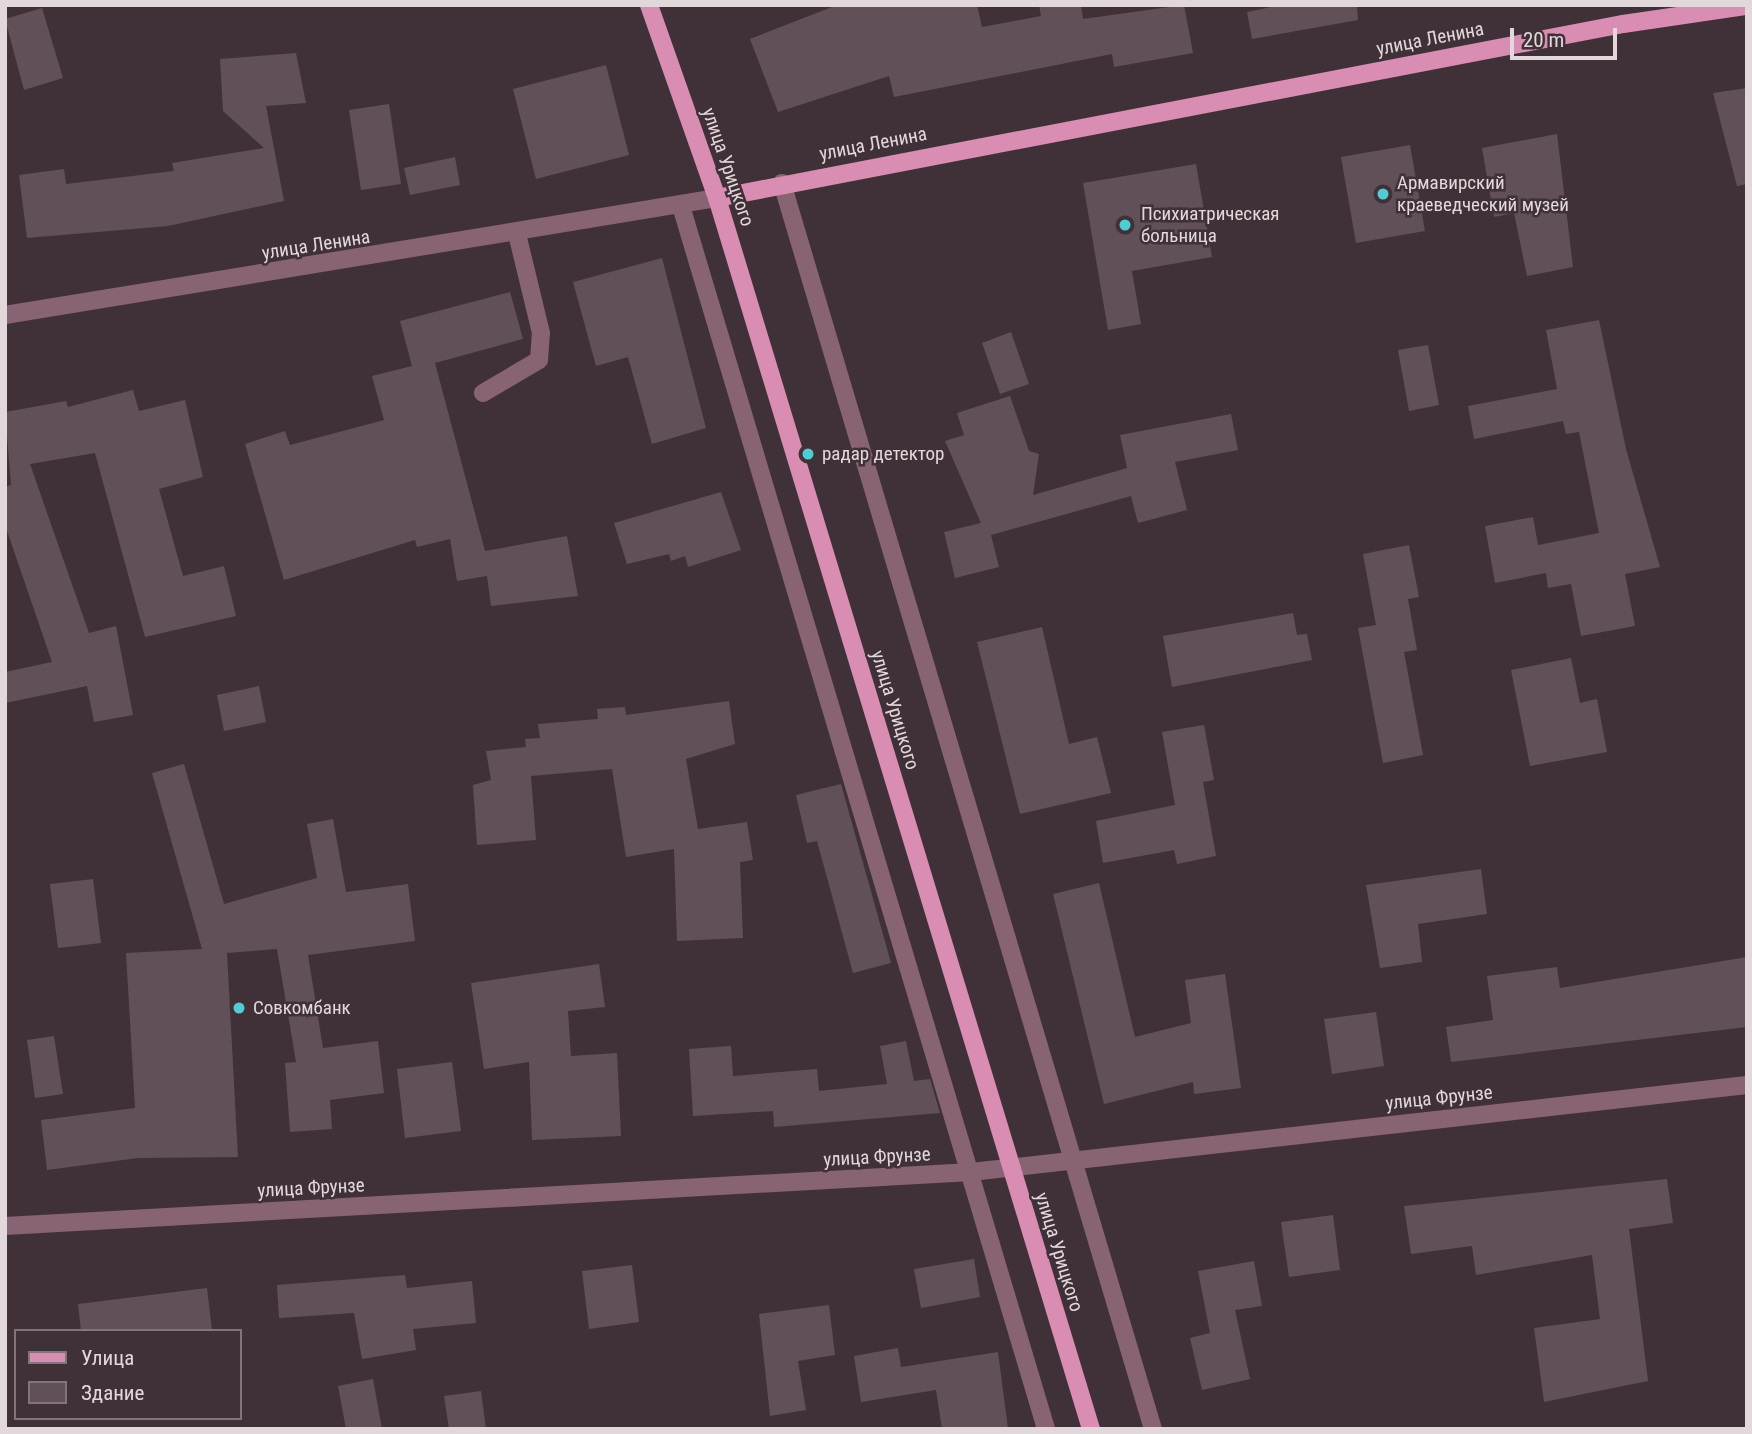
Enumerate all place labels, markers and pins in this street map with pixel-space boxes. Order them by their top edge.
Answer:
place label: Армавирский краеведческий музей [1397,172,1569,216]
marker: Армавирский краеведческий музей [1375,186,1391,202]
place label: Психиатрическая больница [1141,203,1280,247]
marker: Психиатрическая больница [1115,215,1135,235]
place label: радар детектор [822,443,944,465]
marker: радар детектор [800,446,816,462]
place label: Совкомбанк [253,997,351,1019]
marker: Совкомбанк [231,1000,247,1016]

